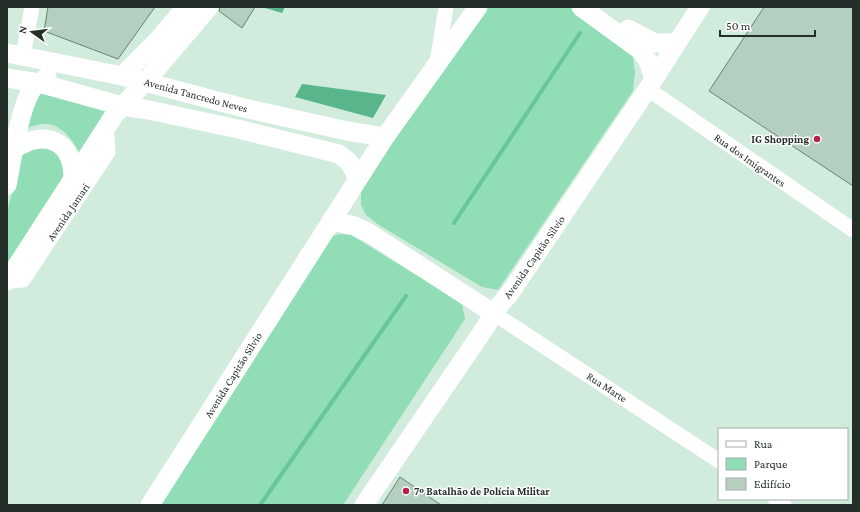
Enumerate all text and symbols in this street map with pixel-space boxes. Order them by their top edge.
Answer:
north arrow [12,12,52,52]
scale bar [720,12,815,38]
text: 50 m [726,19,751,33]
text: N [16,24,29,35]
street label: Avenida Tancredo Neves [143,75,249,115]
street label: Rua dos Imigrantes [711,131,788,190]
place label: IG Shopping [751,133,809,145]
marker: IG Shopping [812,134,822,144]
street label: Avenida Jamari [44,181,92,244]
street label: Avenida Capitão Silvio [501,213,568,301]
street label: Avenida Capitão Silvio [202,330,265,420]
street label: Rua Marte [585,370,629,405]
legend [718,428,848,500]
text: Rua [754,437,773,451]
text: Parque [754,457,787,471]
text: Edifício [754,477,791,491]
place label: 7º Batalhão de Polícia Militar [414,485,550,497]
marker: 7º Batalhão de Polícia Militar [401,486,411,496]

